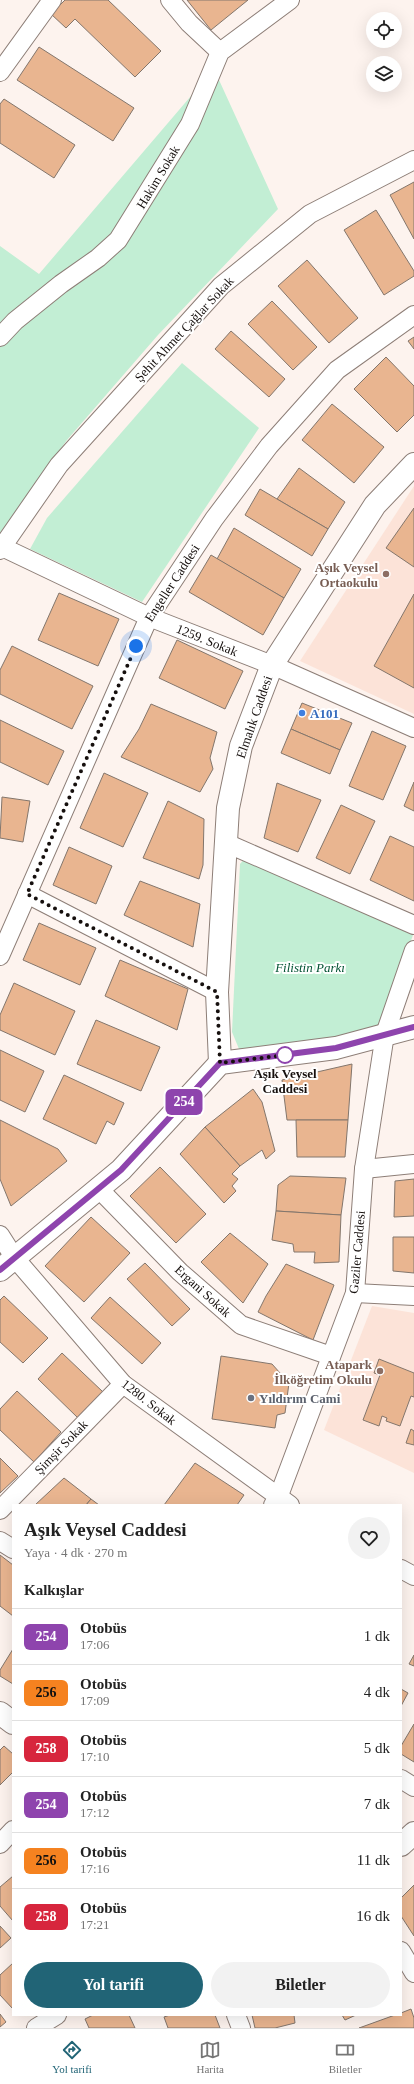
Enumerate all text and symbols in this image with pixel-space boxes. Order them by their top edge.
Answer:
map controls [366,12,402,92]
button: locate [366,12,402,48]
button: layers [366,56,402,92]
street label: Hakim Sokak [133,142,183,211]
street label: Şehit Ahmet Çağlar Sokak [131,273,237,385]
street label: Engeller Caddesi [141,541,203,624]
place label: Aşık Veysel Ortaokulu [315,560,378,590]
marker: Aşık Veysel Ortaokulu [381,569,391,579]
street label: 1259. Sokak [174,621,240,659]
your location [126,636,146,656]
street label: Elmalık Caddesi [233,673,275,760]
place label: A101 [310,706,339,721]
marker: A101 [297,708,307,718]
park label: Filistin Parkı [274,960,345,975]
marker: Aşık Veysel Caddesi [276,1046,294,1064]
place label: Aşık Veysel Caddesi [253,1066,317,1096]
line badge: 254 [161,1089,207,1115]
text: 254 [174,1094,195,1109]
street label: Gaziler Caddesi [346,1209,368,1294]
street label: Ergani Sokak [172,1262,234,1320]
place label: Atapark İlköğretim Okulu [274,1357,373,1387]
marker: Atapark İlköğretim Okulu [375,1366,385,1376]
street label: 1280. Sokak [119,1376,180,1428]
place label: Yıldırım Cami [259,1391,341,1406]
marker: Yıldırım Cami [246,1393,256,1403]
street label: Şimşir Sokak [31,1416,91,1477]
button: heart [348,1517,390,1559]
text: Aşık Veysel Caddesi [24,1519,187,1540]
text: Yaya · 4 dk · 270 m [24,1545,127,1560]
text: Kalkışlar [24,1582,84,1598]
text: Otobüs [80,1620,127,1636]
text: 1 dk [364,1628,390,1644]
text: 254 [36,1629,57,1644]
text: 17:06 [80,1637,110,1652]
text: Otobüs [80,1676,127,1692]
text: 4 dk [364,1684,390,1700]
text: 256 [36,1685,57,1700]
text: 17:09 [80,1693,110,1708]
text: Otobüs [80,1732,127,1748]
text: 5 dk [364,1740,390,1756]
text: 258 [36,1741,57,1756]
text: 17:10 [80,1749,110,1764]
text: Otobüs [80,1788,127,1804]
text: 7 dk [364,1796,390,1812]
text: 254 [36,1797,57,1812]
text: 17:12 [80,1805,110,1820]
text: Otobüs [80,1844,127,1860]
text: 11 dk [357,1852,390,1868]
text: 256 [36,1853,57,1868]
text: 17:16 [80,1861,110,1876]
text: Otobüs [80,1900,127,1916]
text: 16 dk [356,1908,390,1924]
text: 258 [36,1909,57,1924]
text: 17:21 [80,1917,110,1932]
button: Yol tarifi [24,1962,203,2008]
button: Biletler [211,1962,390,2008]
tab: Yol tarifi [52,2039,92,2075]
tab: Harita [197,2039,224,2075]
tab: Biletler [329,2039,362,2075]

